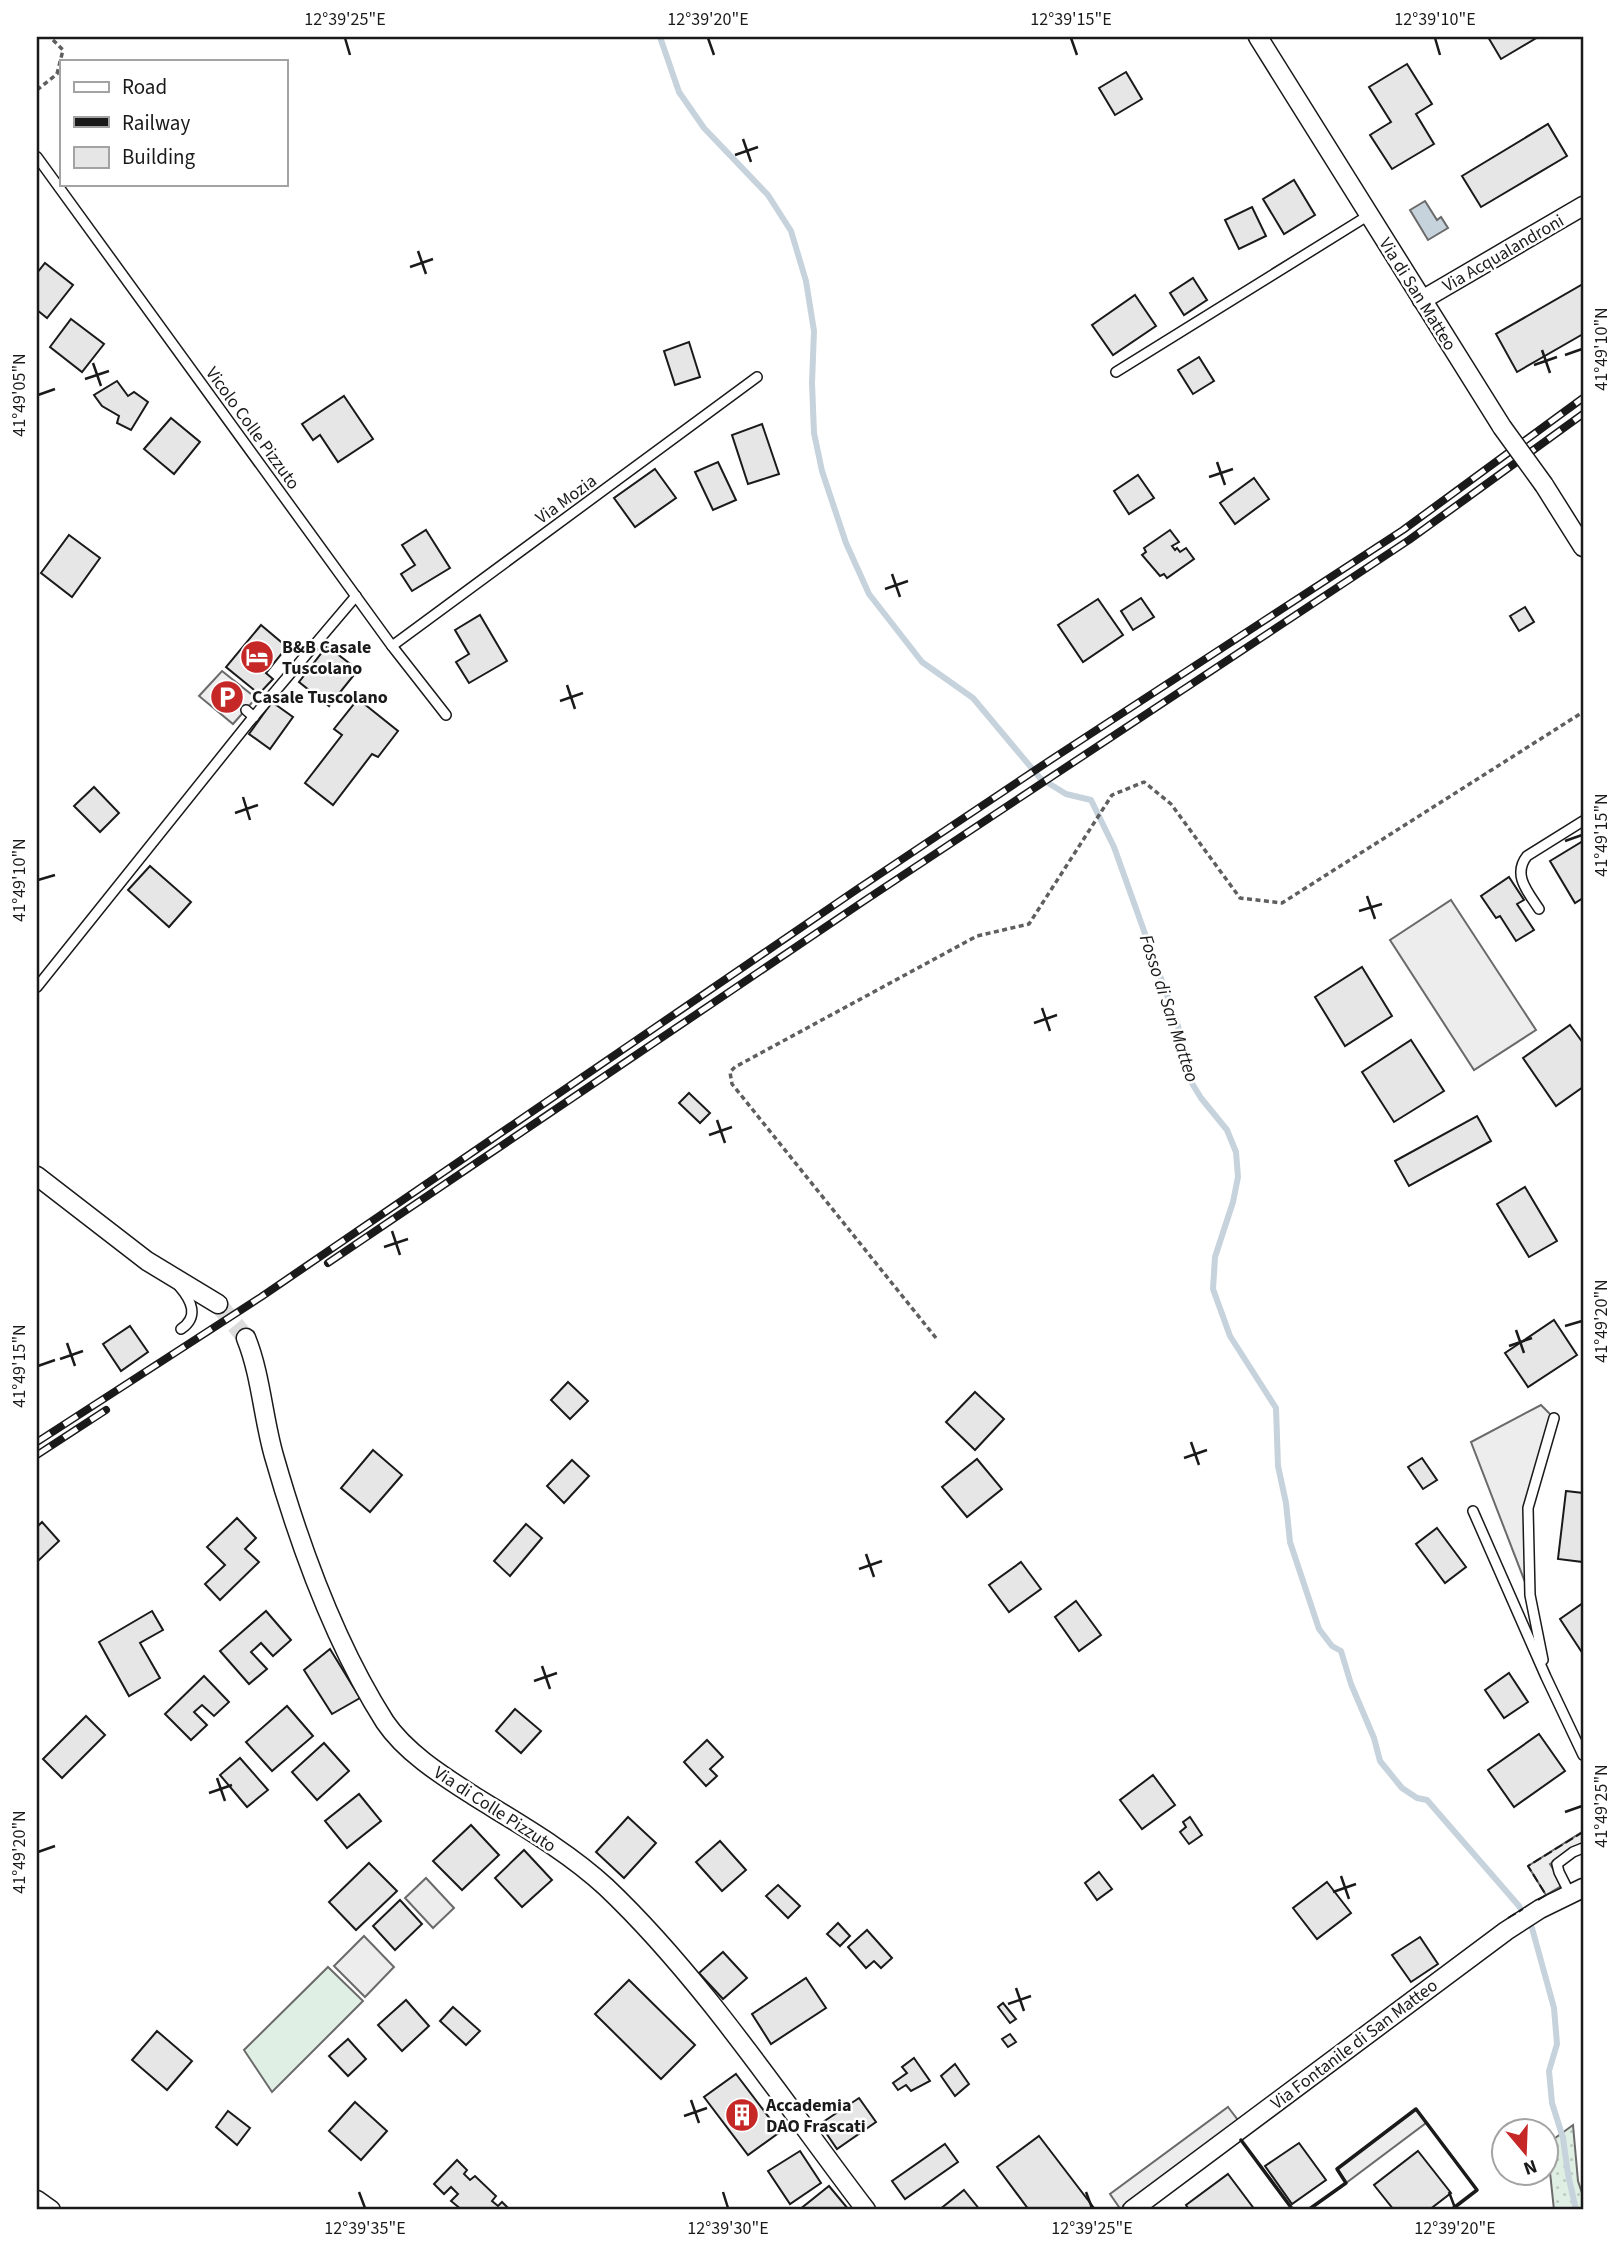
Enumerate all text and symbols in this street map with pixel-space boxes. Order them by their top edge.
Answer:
text: 12°39'25"E [304,7,386,32]
text: 12°39'20"E [667,7,749,32]
text: 12°39'15"E [1030,7,1112,32]
text: 12°39'10"E [1394,7,1476,32]
legend [60,60,287,186]
text: Road [122,72,167,102]
text: Railway [122,108,190,138]
text: Building [122,142,196,172]
street label: Via Acqualandroni [1438,209,1569,298]
street label: Via di San Matteo [1373,233,1462,355]
text: 41°49'10"N [1589,307,1614,391]
text: 41°49'05"N [7,353,32,437]
street label: Vicolo Colle Pizzuto [200,362,306,495]
street label: Via Mozia [531,469,602,530]
place label: B&B Casale Tuscolano [282,635,371,681]
hotel icon: B&B Casale Tuscolano [238,638,276,676]
parking icon: Casale Tuscolano [208,678,246,716]
place label: Casale Tuscolano [252,685,388,710]
text: 41°49'15"N [1589,793,1614,877]
text: 41°49'10"N [7,838,32,922]
water label: Fosso di San Matteo [1132,931,1205,1086]
text: 41°49'20"N [1589,1279,1614,1363]
text: 41°49'15"N [7,1324,32,1408]
street label: Via di Colle Pizzuto [429,1760,561,1858]
text: 41°49'25"N [1589,1764,1614,1848]
text: 41°49'20"N [7,1810,32,1894]
street label: Via Fontanile di San Matteo [1266,1973,1443,2115]
place label: Accademia DAO Frascati [765,2093,866,2139]
building icon: Accademia DAO Frascati [723,2096,761,2134]
north arrow [1490,2118,1560,2188]
text: N [1520,2152,1540,2181]
text: 12°39'35"E [324,2216,406,2241]
text: 12°39'30"E [687,2216,769,2241]
text: 12°39'25"E [1051,2216,1133,2241]
text: 12°39'20"E [1414,2216,1496,2241]

